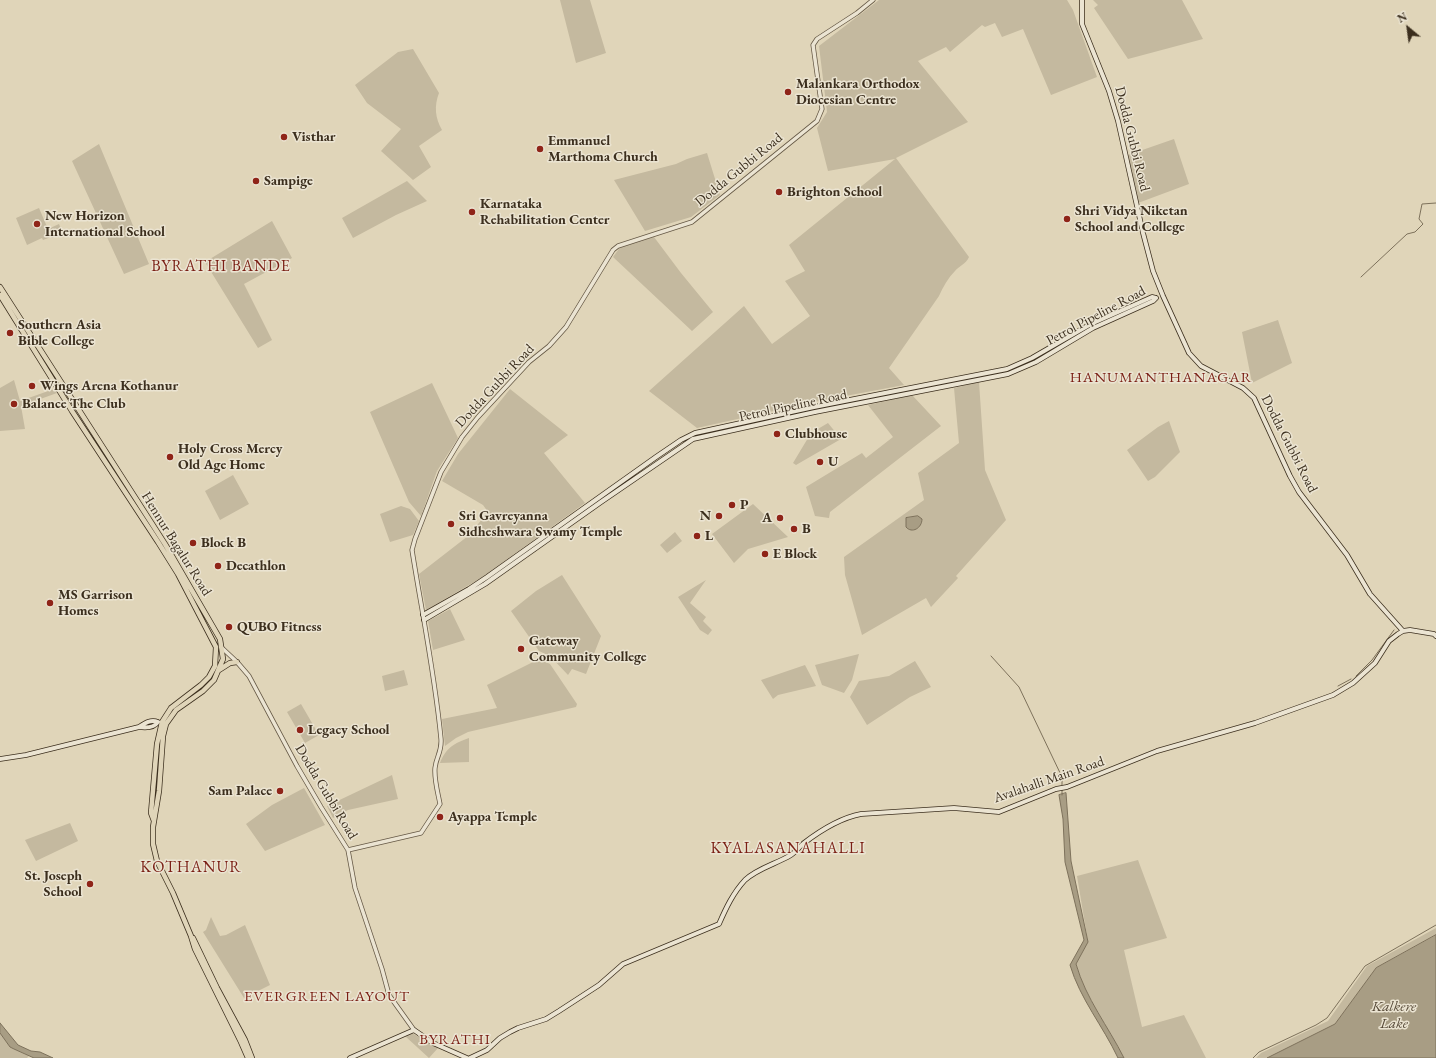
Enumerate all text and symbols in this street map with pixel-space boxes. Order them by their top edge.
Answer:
north arrow [1388,8,1428,48]
text: N [1395,9,1409,26]
place label: Malankara Orthodox Diocesian Centre [796,76,920,108]
street label: Dodda Gubbi Road [1111,85,1153,193]
marker: Malankara Orthodox Diocesian Centre [783,87,793,97]
place label: Visthar [292,129,336,145]
street label: Dodda Gubbi Road [692,130,786,210]
marker: Visthar [279,132,289,142]
place label: Emmanuel Marthoma Church [548,133,658,166]
marker: Emmanuel Marthoma Church [535,144,545,154]
place label: Sampige [264,173,313,189]
marker: Sampige [251,176,261,186]
place label: Brighton School [787,184,882,200]
marker: Brighton School [774,187,784,197]
place label: Karnataka Rehabilitation Center [480,196,610,228]
place label: Shri Vidya Niketan School and College [1075,203,1188,236]
marker: Karnataka Rehabilitation Center [467,207,477,217]
place label: New Horizon International School [45,208,165,240]
marker: Shri Vidya Niketan School and College [1062,214,1072,224]
marker: New Horizon International School [32,219,42,229]
district label: BYRATHI BANDE [151,257,291,277]
street label: Petrol Pipeline Road [1043,283,1149,349]
place label: Southern Asia Bible College [18,317,101,350]
marker: Southern Asia Bible College [5,328,15,338]
street label: Dodda Gubbi Road [452,341,538,431]
district label: HANUMANTHANAGAR [1070,369,1252,387]
place label: Wings Arena Kothanur [40,378,178,394]
marker: Wings Arena Kothanur [27,381,37,391]
street label: Petrol Pipeline Road [737,386,849,426]
street label: Dodda Gubbi Road [1257,392,1321,496]
place label: Balance The Club [22,396,126,412]
marker: Balance The Club [9,399,19,409]
place label: Clubhouse [785,426,847,442]
marker: Clubhouse [772,429,782,439]
place label: Holy Cross Mercy Old Age Home [178,441,282,474]
marker: Holy Cross Mercy Old Age Home [165,452,175,462]
place label: U [828,454,838,470]
marker: U [815,457,825,467]
street label: Hennur Bagalur Road [137,489,215,599]
place label: P [740,497,748,513]
marker: P [727,500,737,510]
place label: Sri Gavreyanna Sidheshwara Swamy Temple [459,508,622,540]
place label: N [700,508,711,524]
place label: A [762,510,772,526]
marker: N [714,511,724,521]
marker: A [775,513,785,523]
marker: Sri Gavreyanna Sidheshwara Swamy Temple [446,519,456,529]
place label: B [802,521,811,537]
marker: B [789,524,799,534]
place label: L [705,528,713,544]
marker: L [692,531,702,541]
place label: Block B [201,535,246,551]
marker: Block B [188,538,198,548]
place label: E Block [773,546,817,562]
marker: E Block [760,549,770,559]
place label: Decathlon [226,558,286,574]
marker: Decathlon [213,561,223,571]
place label: MS Garrison Homes [58,587,133,620]
marker: MS Garrison Homes [45,598,55,608]
place label: QUBO Fitness [237,619,322,635]
marker: QUBO Fitness [224,622,234,632]
place label: Gateway Community College [529,633,647,666]
marker: Gateway Community College [516,644,526,654]
place label: Legacy School [308,722,390,738]
marker: Legacy School [295,725,305,735]
street label: Dodda Gubbi Road [291,742,361,842]
street label: Avalahalli Main Road [992,753,1106,807]
place label: Sam Palace [208,783,272,799]
marker: Sam Palace [275,786,285,796]
place label: Ayappa Temple [448,809,537,825]
marker: Ayappa Temple [435,812,445,822]
district label: KYALASANAHALLI [710,839,866,859]
district label: KOTHANUR [140,858,242,878]
place label: St. Joseph School [25,868,82,900]
marker: St. Joseph School [85,879,95,889]
district label: EVERGREEN LAYOUT [244,988,410,1006]
water label: Kalkere Lake [1372,998,1416,1033]
district label: BYRATHI [419,1031,491,1049]

